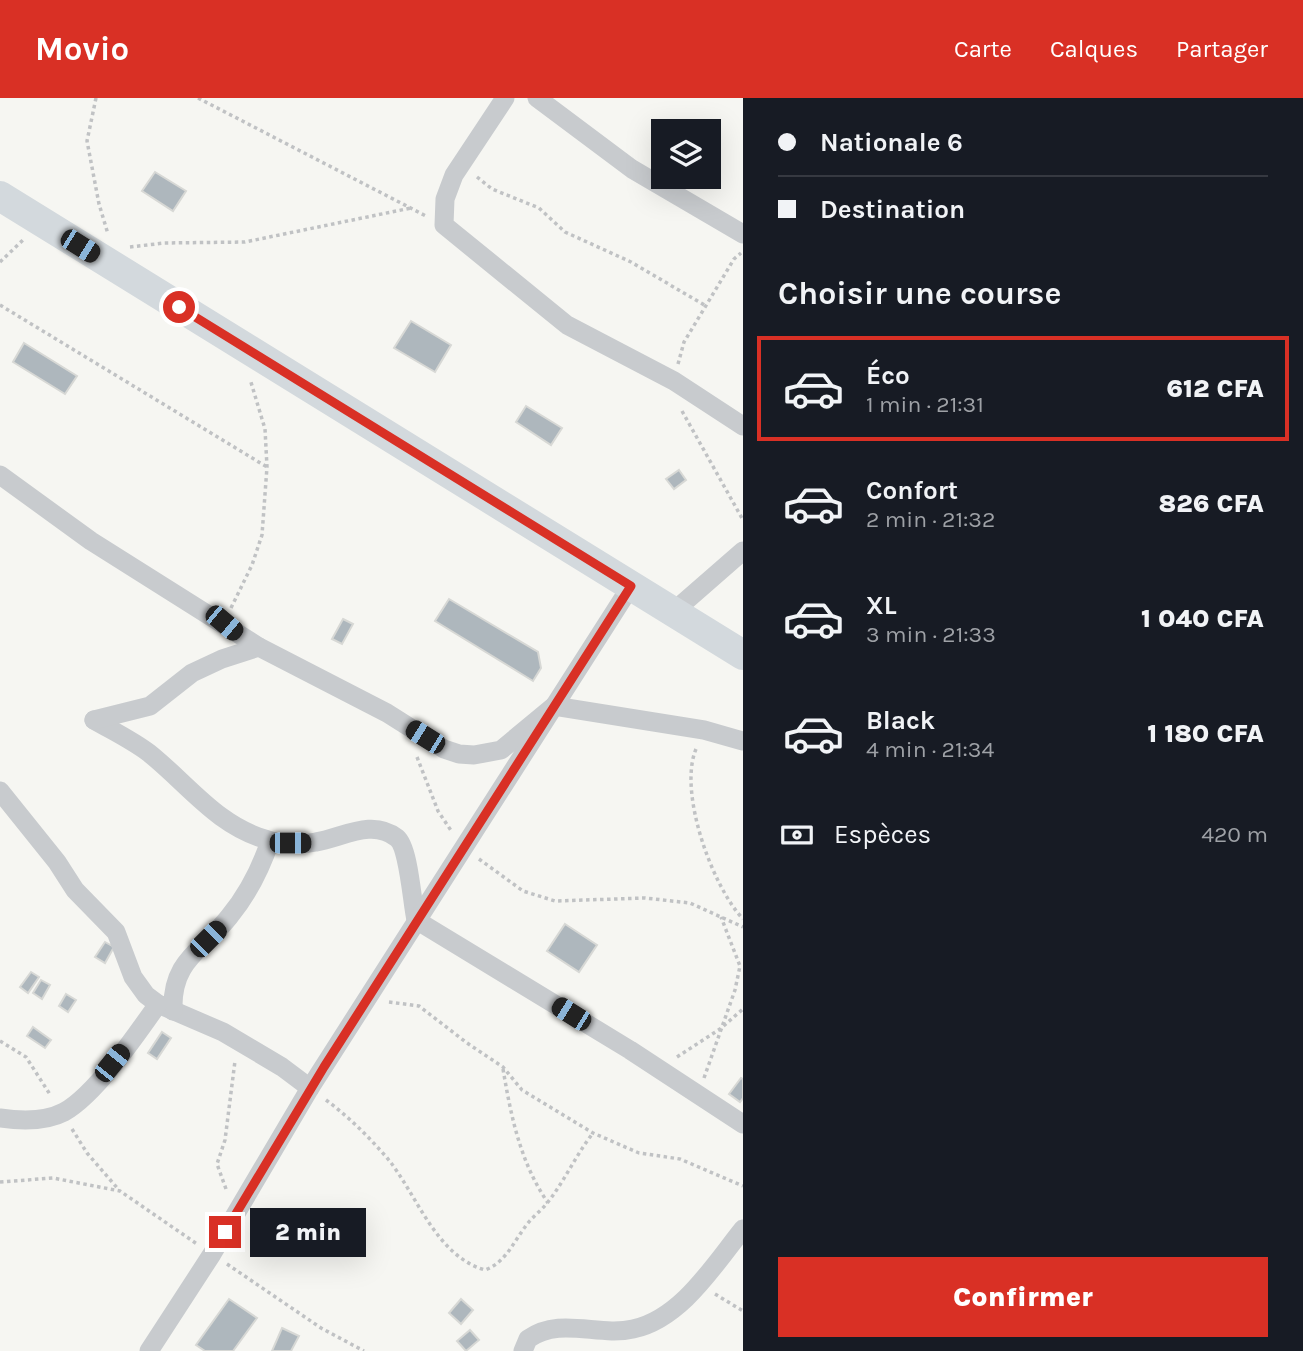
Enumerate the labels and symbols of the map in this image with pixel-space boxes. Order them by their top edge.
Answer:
car [57,226,104,266]
route start [163,291,195,323]
car [202,601,247,645]
car [402,717,449,757]
car [270,833,312,854]
car [186,917,231,961]
car [548,994,595,1034]
car [91,1040,134,1086]
callout: 2 min [250,1208,365,1256]
route end [209,1216,241,1248]

